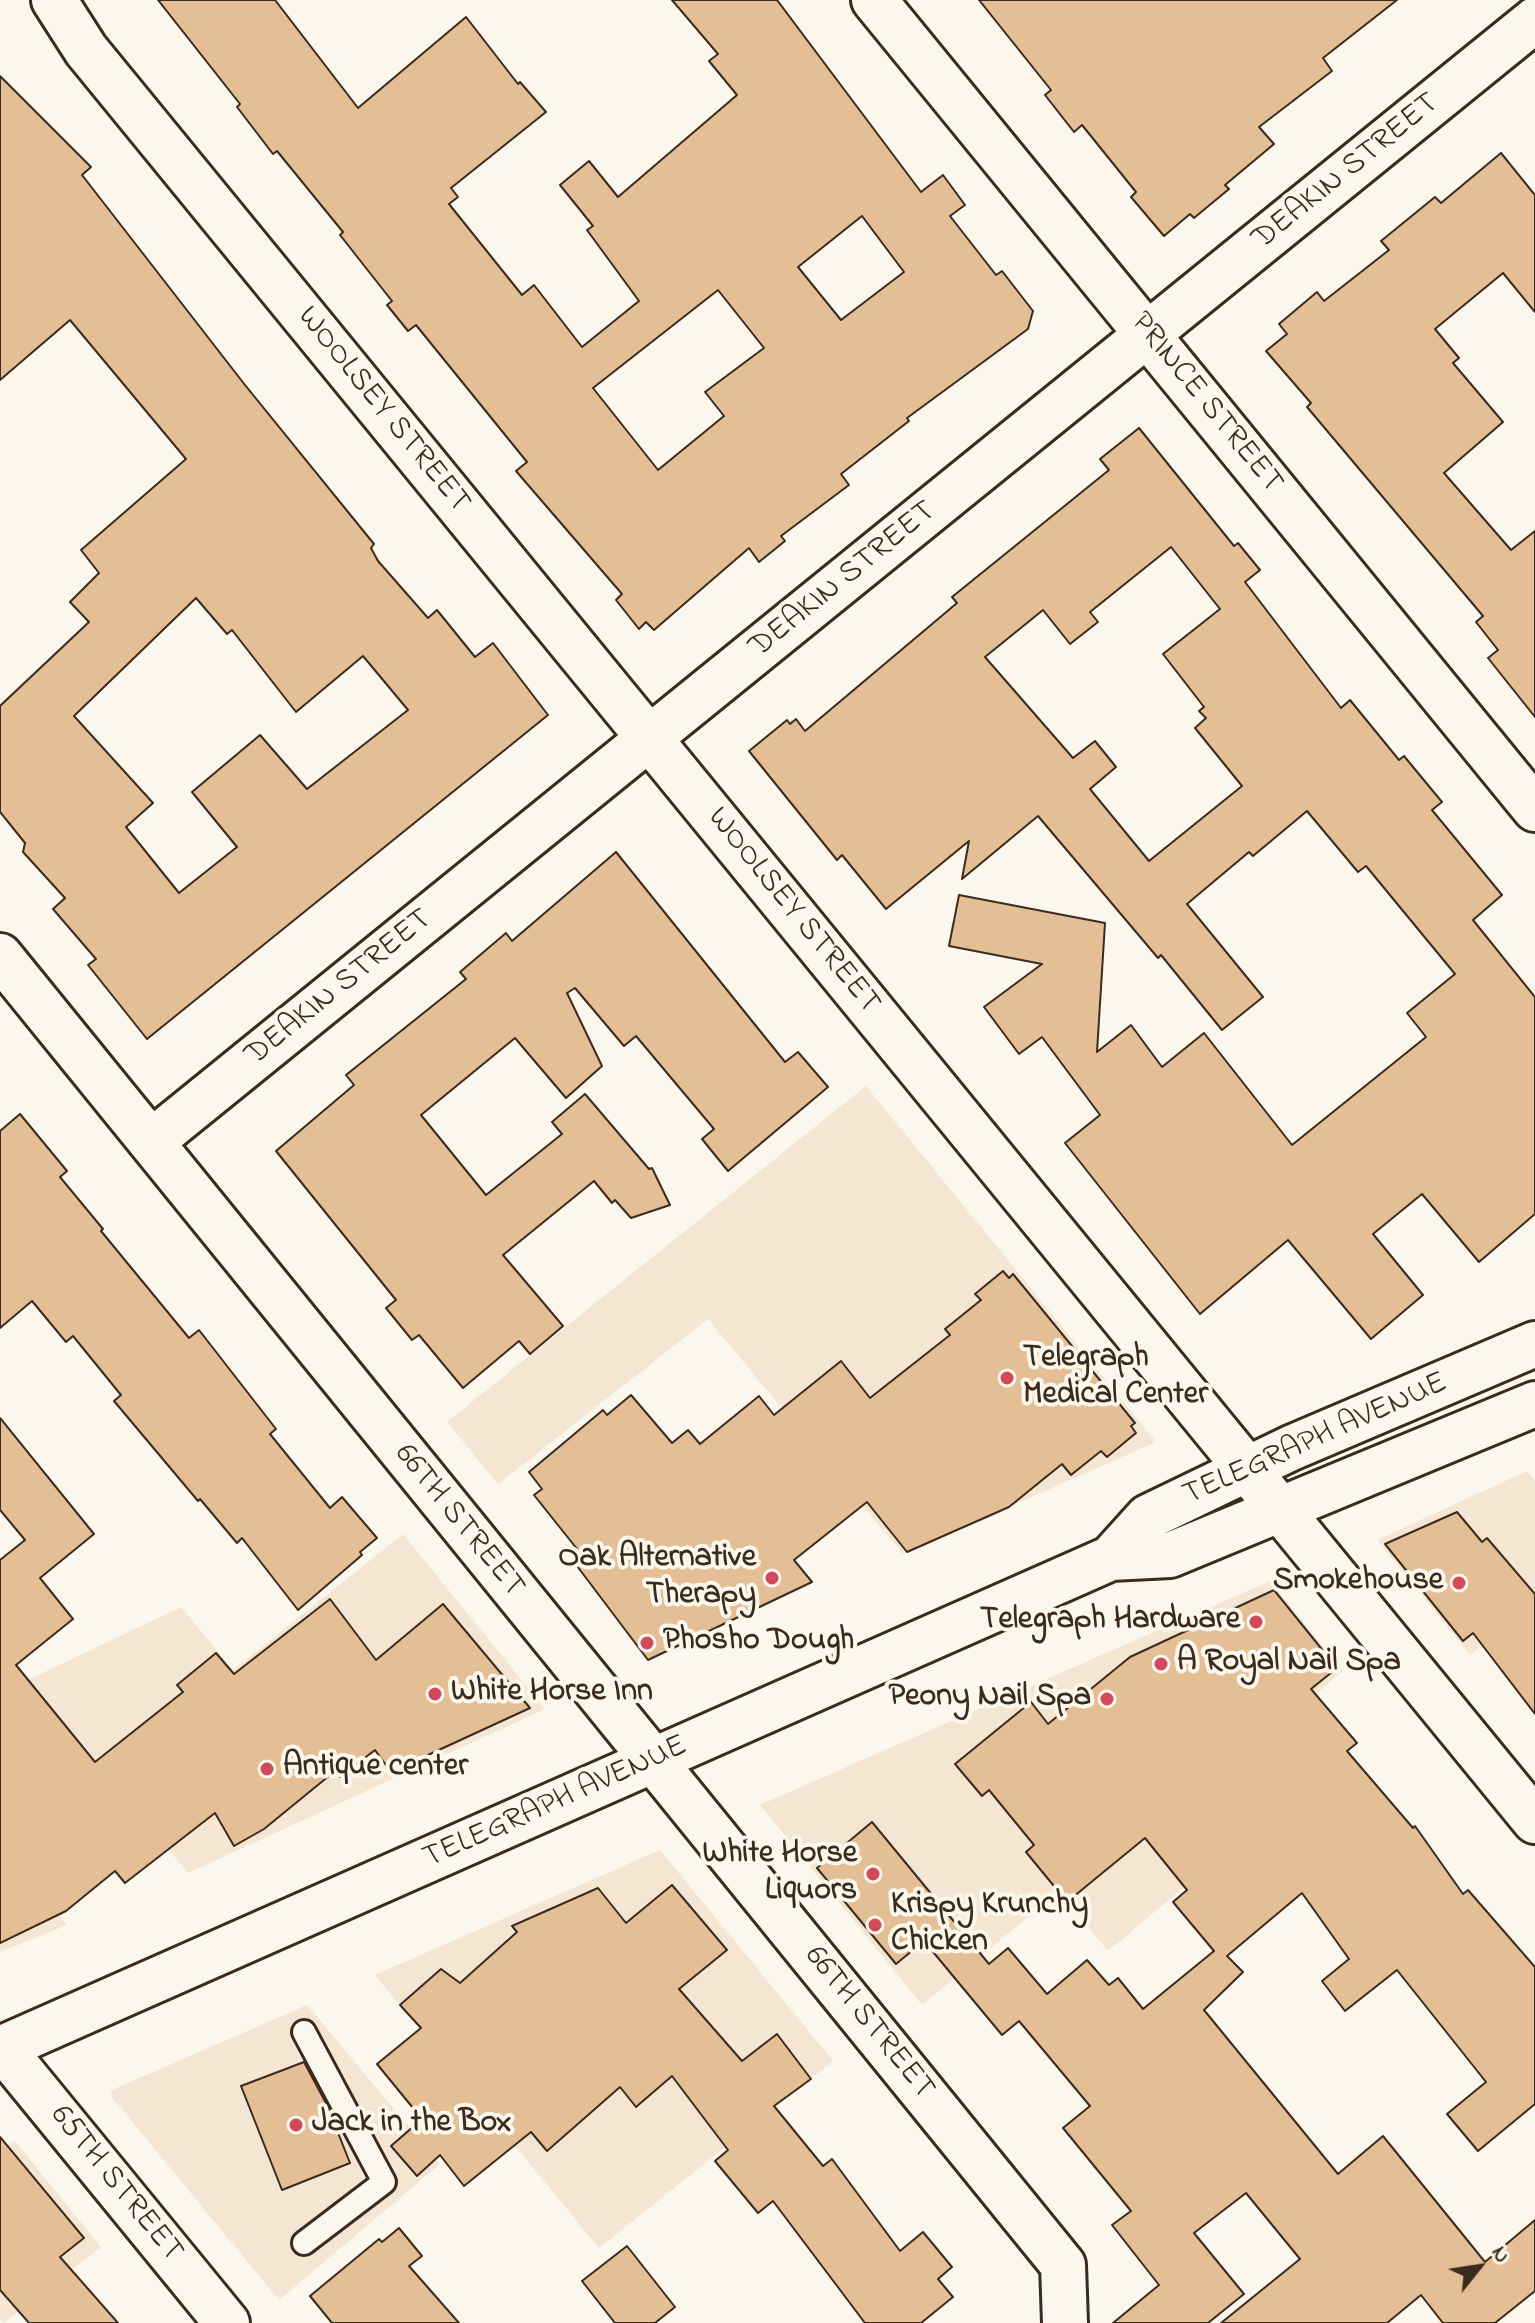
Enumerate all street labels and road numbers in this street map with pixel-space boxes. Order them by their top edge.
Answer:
street label: DEAKIN STREET [1246,86,1448,260]
street label: WOOLSEY STREET [287,300,477,522]
street label: PRINCE STREET [1120,306,1290,502]
street label: DEAKIN STREET [743,494,945,668]
street label: WOOLSEY STREET [697,801,887,1023]
street label: DEAKIN STREET [239,902,441,1076]
street label: TELEGRAPH AVENUE [1178,1366,1454,1516]
street label: 66TH STREET [384,1437,532,1607]
street label: TELEGRAPH AVENUE [418,1729,694,1879]
street label: 66TH STREET [794,1939,942,2109]
street label: 65TH STREET [40,2099,190,2271]

